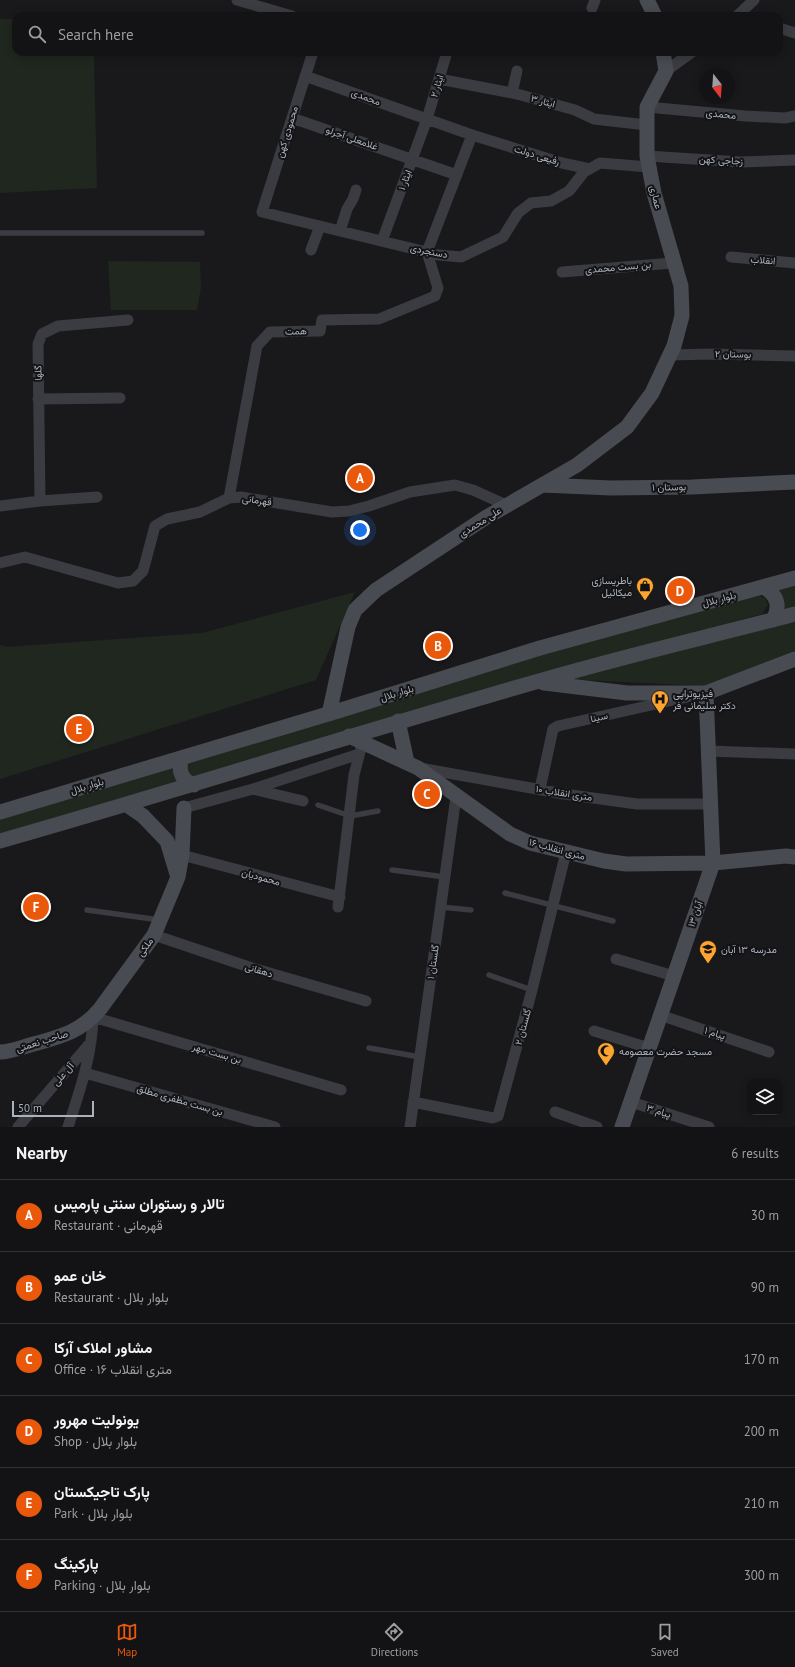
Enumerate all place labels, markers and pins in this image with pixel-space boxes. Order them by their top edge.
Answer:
pin: A [347,463,373,493]
place label: باطریسازی میکائیل [591,574,632,599]
shop icon: باطریسازی میکائیل [635,576,655,601]
pin: D [667,576,693,606]
pin: B [425,631,451,661]
place label: فیزیوتراپی دکتر سلیمانی فر [672,687,736,712]
hospital icon: فیزیوتراپی دکتر سلیمانی فر [650,689,670,714]
pin: E [66,714,92,744]
pin: C [414,779,440,809]
pin: F [23,892,49,922]
school or university icon: مدرسه ۱۳ آبان [698,939,718,964]
place label: مدرسه ۱۳ آبان [721,943,777,956]
mosque icon: مسجد حضرت معصومه [596,1041,616,1066]
place label: مسجد حضرت معصومه [619,1045,712,1058]

